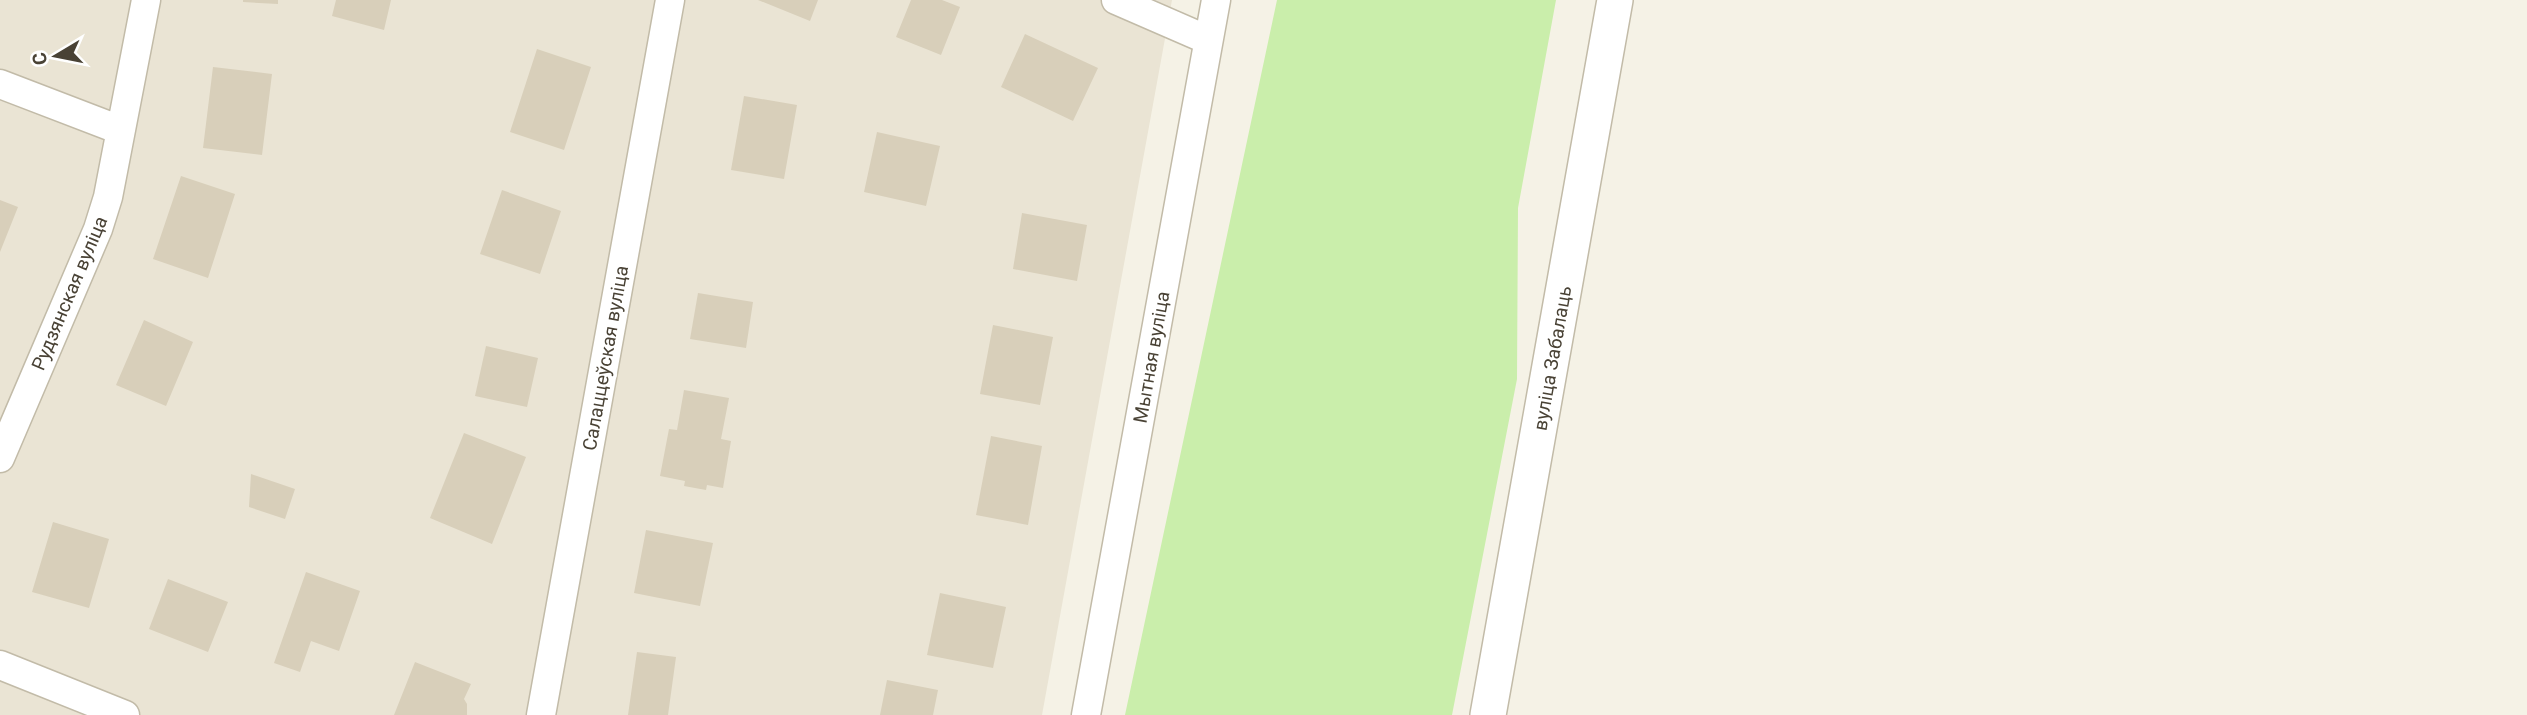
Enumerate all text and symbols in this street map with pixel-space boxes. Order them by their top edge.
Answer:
north arrow [21,21,91,91]
text: С [27,51,52,67]
street label: Рудзянская вуліца [27,213,112,374]
street label: Салаццеўская вуліца [578,264,633,452]
street label: вуліца Забалаць [1528,284,1577,432]
street label: Мытная вуліца [1129,289,1174,425]

